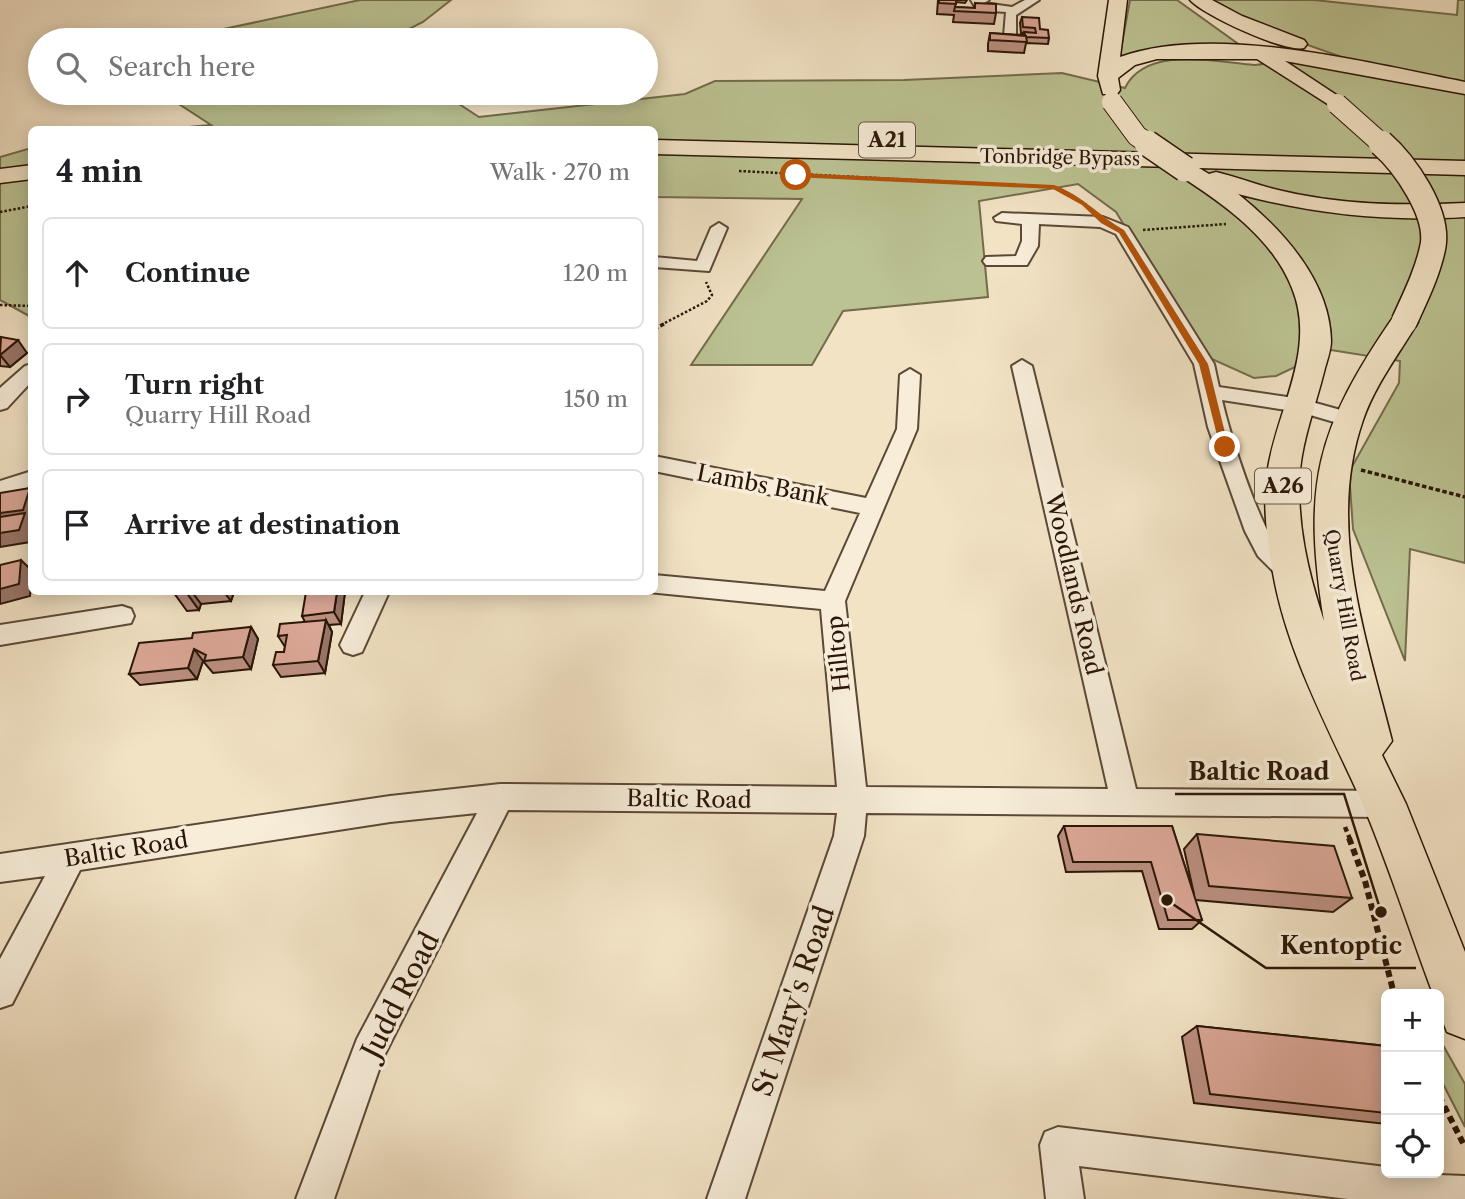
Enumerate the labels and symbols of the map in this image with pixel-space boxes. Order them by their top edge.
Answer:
road number: A21 [859,122,915,158]
street label: Tonbridge Bypass [980,145,1140,170]
route start [780,159,811,190]
route end [1209,431,1240,462]
street label: Lambs Bank [694,458,833,512]
road number: A26 [1255,468,1311,504]
street label: Woodlands Road [1039,489,1109,678]
street label: Quarry Hill Road [1320,527,1369,683]
street label: Hilltop [820,614,856,694]
callout: Baltic Road [1175,749,1344,794]
text: Baltic Road [1188,757,1330,786]
street label: Baltic Road [626,784,752,814]
street label: Baltic Road [62,825,190,873]
street label: St Mary's Road [745,901,841,1101]
callout: Kentoptic [1266,923,1416,968]
street label: Judd Road [352,926,446,1068]
text: Kentoptic [1280,931,1402,960]

